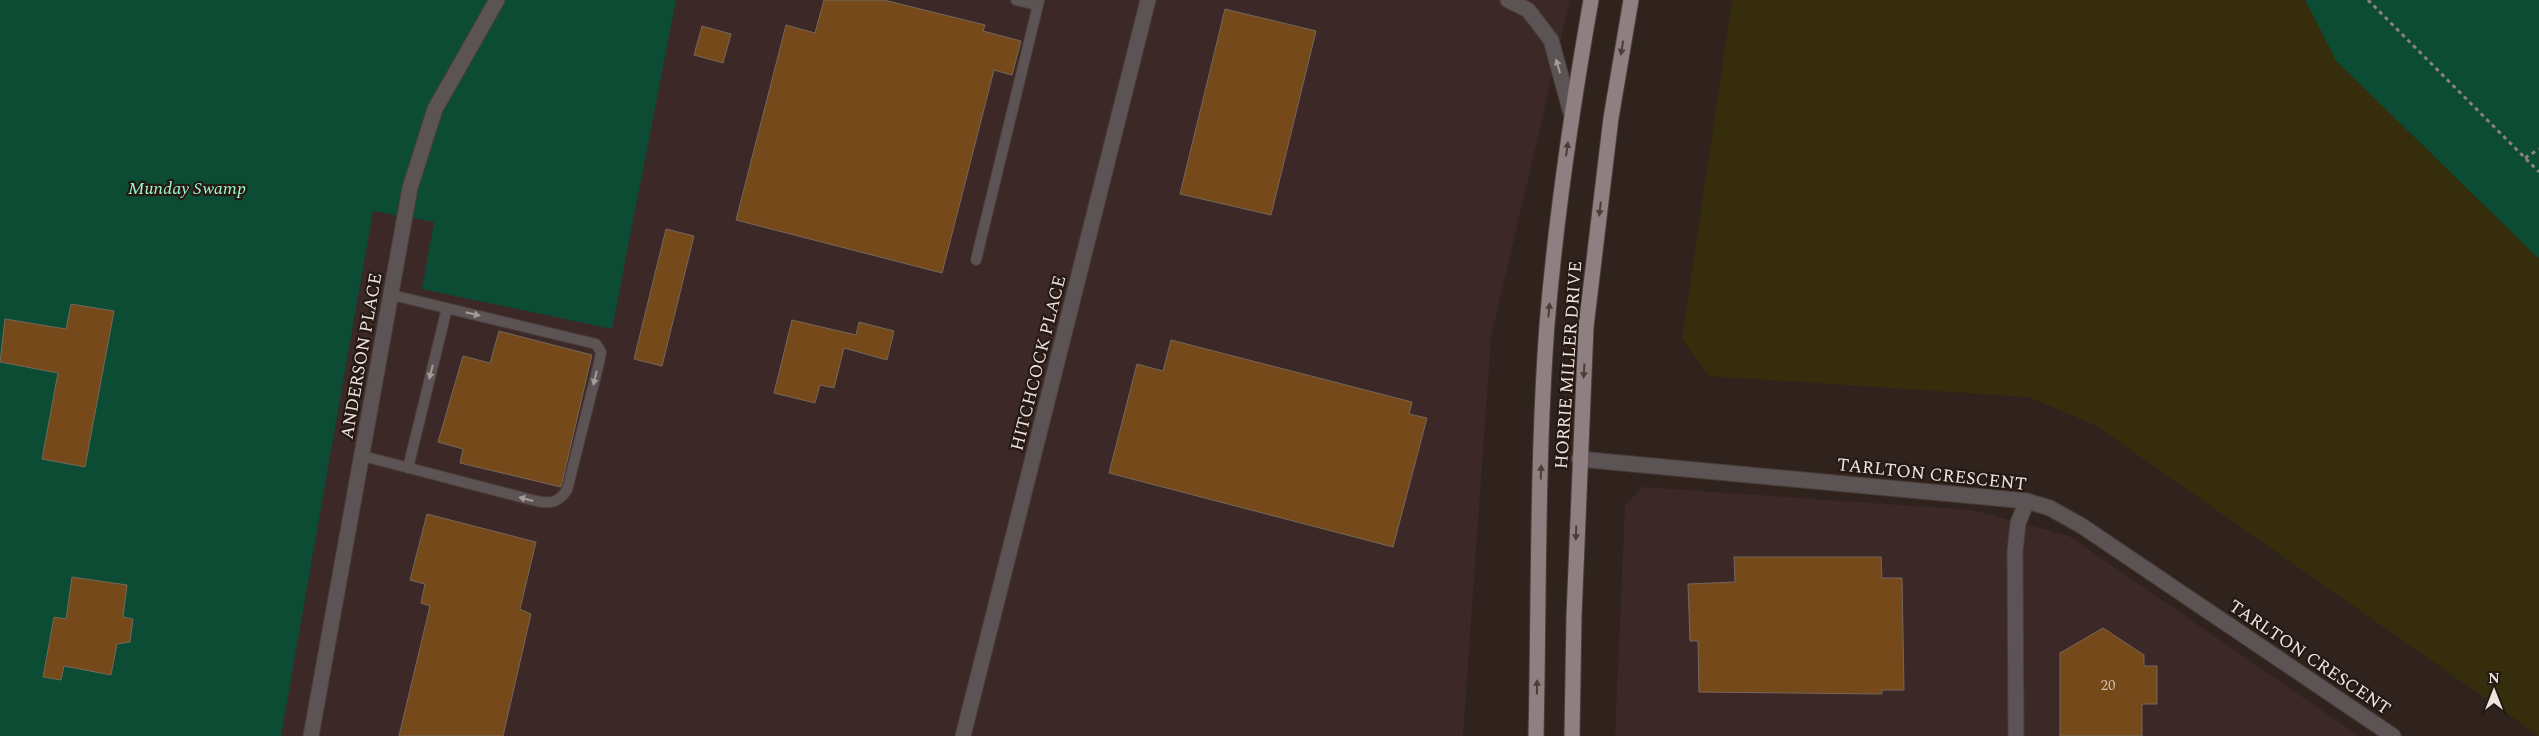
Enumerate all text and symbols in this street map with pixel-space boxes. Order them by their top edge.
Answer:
one-way arrow [1618,40,1626,56]
one-way arrow [1554,59,1562,74]
one-way arrow [1563,140,1571,156]
park label: Munday Swamp [128,175,246,202]
one-way arrow [1596,201,1604,217]
street label: HORRIE MILLER DRIVE [1548,260,1589,470]
street label: ANDERSON PLACE [334,271,389,441]
street label: HITCHCOCK PLACE [1004,273,1073,454]
one-way arrow [1545,302,1553,318]
one-way arrow [466,310,481,318]
one-way arrow [1579,363,1587,379]
one-way arrow [427,364,435,379]
one-way arrow [591,371,599,386]
street label: TARLTON CRESCENT [1836,451,2028,498]
one-way arrow [1537,464,1545,480]
one-way arrow [519,494,534,502]
one-way arrow [1572,525,1580,541]
street label: TARLTON CRESCENT [2223,593,2396,722]
north arrow [2469,666,2519,716]
text: N [2488,668,2500,689]
house number: 20 [2100,674,2116,697]
one-way arrow [1533,679,1541,695]

